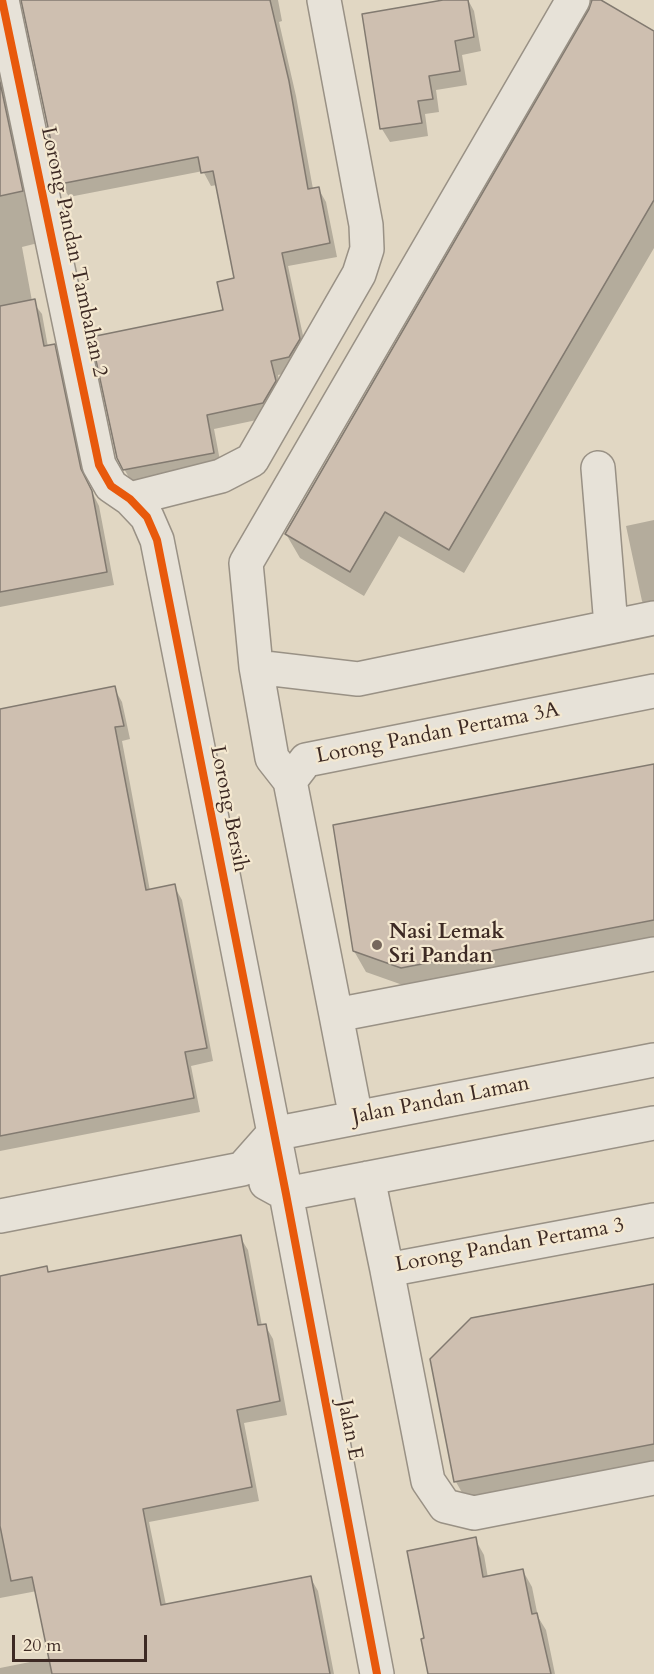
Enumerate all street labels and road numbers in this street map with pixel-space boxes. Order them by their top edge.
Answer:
street label: Lorong Pandan Tambahan 2 [34,125,112,379]
street label: Lorong Pandan Pertama 3A [314,698,562,770]
street label: Lorong Bersih [203,744,253,874]
street label: Jalan Pandan Laman [350,1071,532,1131]
street label: Lorong Pandan Pertama 3 [393,1213,627,1279]
street label: Jalan E [331,1398,367,1462]

